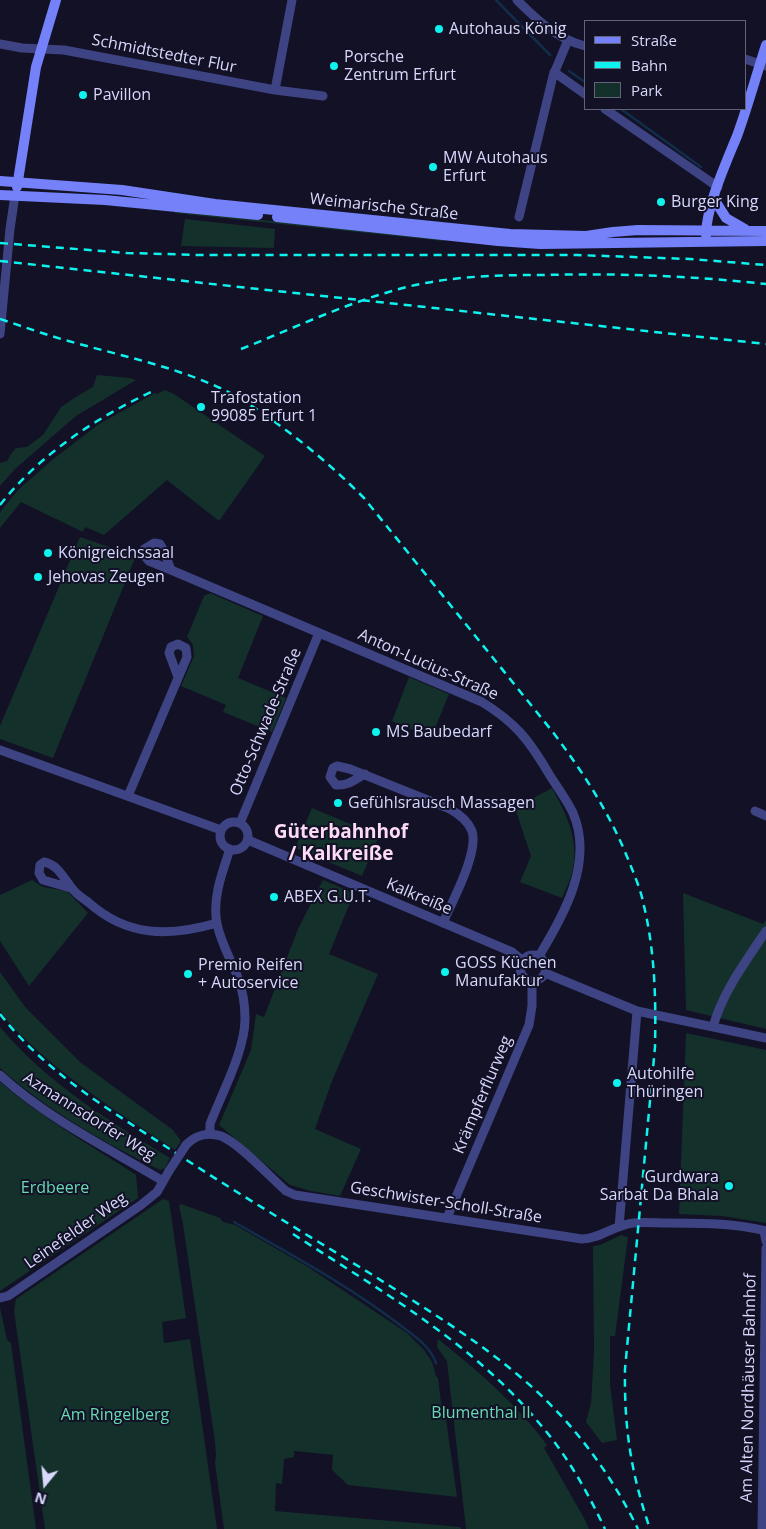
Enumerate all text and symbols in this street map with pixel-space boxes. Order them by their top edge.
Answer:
place label: Autohaus König [449,19,567,39]
legend [584,20,746,110]
marker: Autohaus König [433,23,445,35]
text: Straße [631,30,677,50]
street label: Schmidtstedter Flur [90,31,238,77]
place label: Porsche Zentrum Erfurt [344,47,456,85]
text: Bahn [631,55,667,75]
marker: Porsche Zentrum Erfurt [328,60,340,72]
text: Park [631,80,662,100]
place label: Pavillon [93,85,151,105]
marker: Pavillon [77,89,89,101]
place label: MW Autohaus Erfurt [443,148,548,186]
marker: MW Autohaus Erfurt [427,161,439,173]
street label: Weimarische Straße [309,190,459,224]
place label: Burger King [671,192,758,212]
marker: Burger King [655,196,667,208]
place label: Trafostation 99085 Erfurt 1 [211,388,317,426]
marker: Trafostation 99085 Erfurt 1 [195,401,207,413]
place label: Königreichssaal [58,543,174,563]
marker: Königreichssaal [42,547,54,559]
place label: Jehovas Zeugen [48,567,165,587]
marker: Jehovas Zeugen [32,571,44,583]
street label: Anton-Lucius-Straße [355,625,501,705]
street label: Otto-Schwade-Straße [226,645,306,799]
place label: MS Baubedarf [386,722,492,742]
marker: MS Baubedarf [370,726,382,738]
place label: Gefühlsrausch Massagen [348,793,535,813]
marker: Gefühlsrausch Massagen [332,797,344,809]
district label: Güterbahnhof / Kalkreiße [274,822,408,866]
street label: Kalkreiße [383,875,455,919]
place label: ABEX G.U.T. [284,887,371,907]
marker: ABEX G.U.T. [268,891,280,903]
place label: GOSS Küchen Manufaktur [455,953,557,991]
place label: Premio Reifen + Autoservice [198,955,303,993]
marker: GOSS Küchen Manufaktur [439,966,451,978]
marker: Premio Reifen + Autoservice [182,968,194,980]
street label: Krämpferflurweg [449,1033,517,1157]
place label: Autohilfe Thüringen [627,1064,703,1102]
street label: Azmannsdorfer Weg [19,1069,159,1165]
marker: Autohilfe Thüringen [611,1077,623,1089]
place label: Gurdwara Sarbat Da Bhala [600,1167,719,1205]
park label: Erdbeere [21,1178,89,1198]
street label: Geschwister-Scholl-Straße [349,1178,543,1228]
marker: Gurdwara Sarbat Da Bhala [723,1180,735,1192]
street label: Leinefelder Weg [21,1189,131,1273]
street label: Am Alten Nordhäuser Bahnhof [737,1273,761,1503]
park label: Blumenthal II [431,1403,531,1423]
park label: Am Ringelberg [61,1405,169,1425]
north arrow [20,1459,70,1509]
text: N [32,1488,49,1510]

